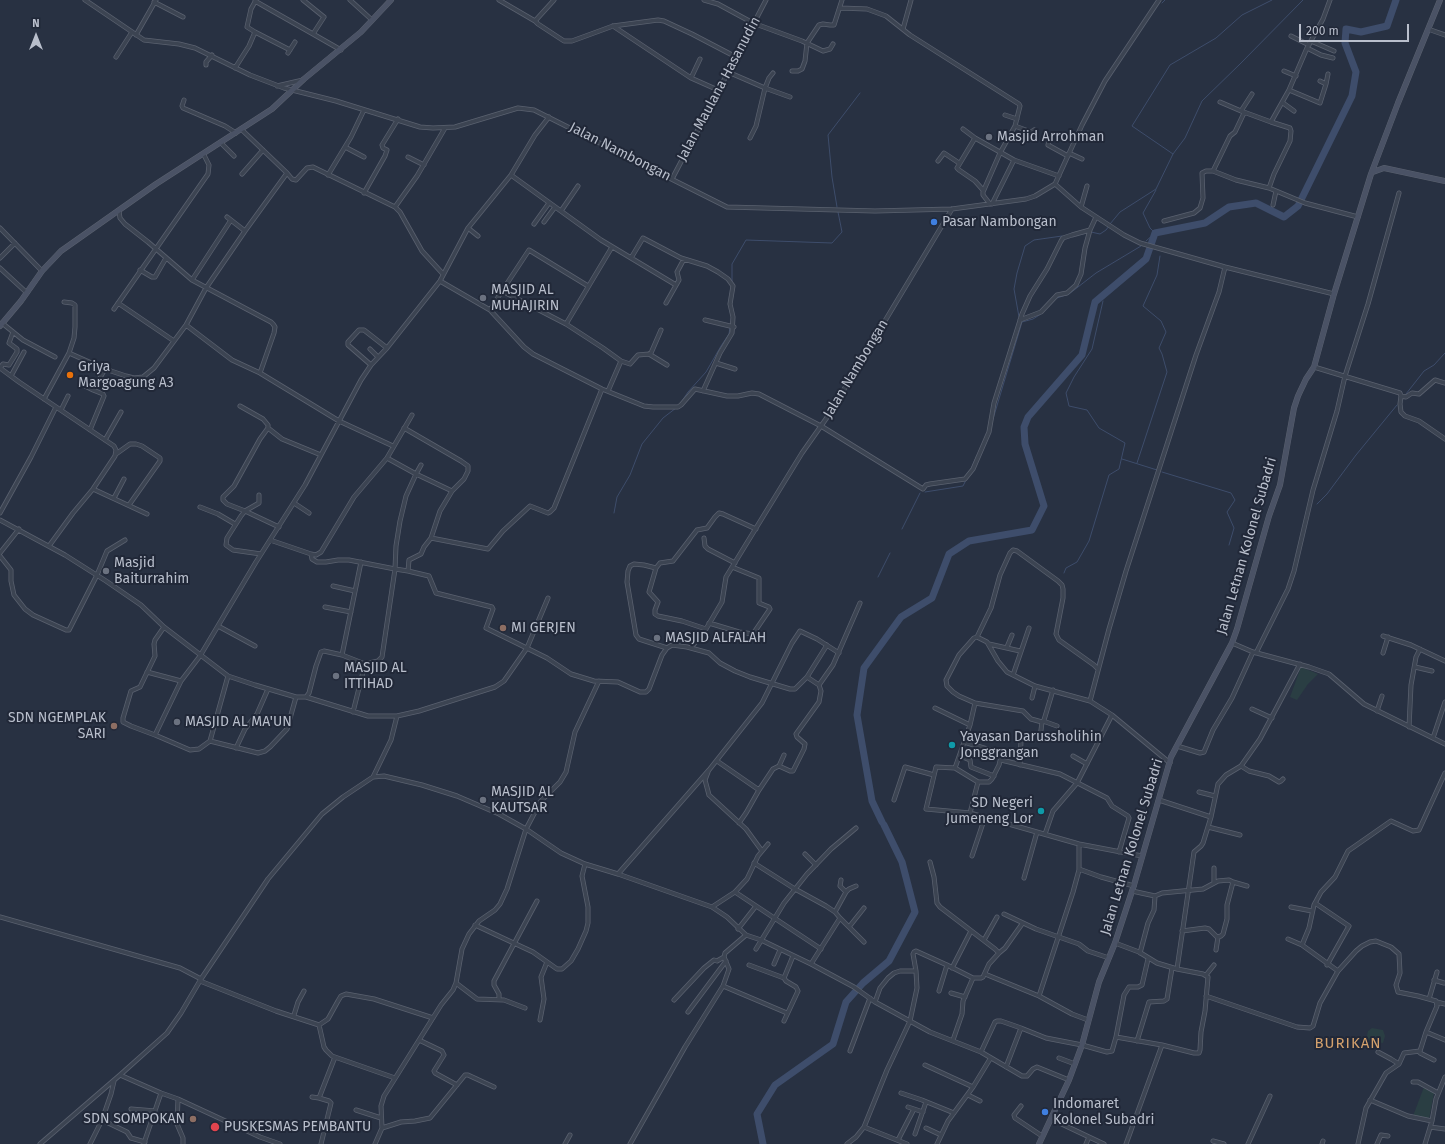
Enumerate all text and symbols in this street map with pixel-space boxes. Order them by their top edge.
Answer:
street label: Jalan Maulana Hasanudin [674,14,764,164]
north arrow [16,16,56,56]
scale bar [1301,16,1411,42]
text: N [32,17,40,30]
text: 200 m [1306,24,1339,38]
street label: Jalan Nambongan [566,119,674,185]
place label: Masjid Arrohman [997,129,1104,145]
marker: Masjid Arrohman [984,132,994,142]
place label: Pasar Nambongan [942,214,1057,230]
marker: Pasar Nambongan [929,217,939,227]
place label: MASJID AL MUHAJIRIN [491,282,559,314]
marker: MASJID AL MUHAJIRIN [478,293,488,303]
street label: Jalan Nambongan [820,317,892,421]
place label: Griya Margoagung A3 [78,359,174,392]
marker: Griya Margoagung A3 [65,370,75,380]
street label: Jalan Letnan Kolonel Subadri [1214,455,1280,637]
place label: Masjid Baiturrahim [114,555,189,588]
marker: Masjid Baiturrahim [101,566,111,576]
place label: MI GERJEN [511,620,576,636]
marker: MI GERJEN [498,623,508,633]
place label: MASJID ALFALAH [665,630,766,646]
marker: MASJID ALFALAH [652,633,662,643]
place label: MASJID AL ITTIHAD [344,660,407,692]
marker: MASJID AL ITTIHAD [331,671,341,681]
place label: SDN NGEMPLAK SARI [8,710,106,742]
place label: MASJID AL MA'UN [185,714,292,730]
marker: MASJID AL MA'UN [172,717,182,727]
marker: SDN NGEMPLAK SARI [109,721,119,731]
place label: Yayasan Darussholihin Jonggrangan [960,729,1102,762]
marker: Yayasan Darussholihin Jonggrangan [947,740,957,750]
street label: Jalan Letnan Kolonel Subadri [1097,757,1167,937]
place label: MASJID AL KAUTSAR [491,784,554,816]
marker: MASJID AL KAUTSAR [478,795,488,805]
place label: SD Negeri Jumeneng Lor [946,795,1033,828]
marker: SD Negeri Jumeneng Lor [1036,806,1046,816]
district label: BURIKAN [1314,1035,1382,1053]
place label: Indomaret Kolonel Subadri [1053,1096,1154,1128]
marker: Indomaret Kolonel Subadri [1040,1107,1050,1117]
place label: SDN SOMPOKAN [83,1111,185,1127]
marker: SDN SOMPOKAN [188,1114,198,1124]
place label: PUSKESMAS PEMBANTU [224,1119,371,1135]
marker: PUSKESMAS PEMBANTU [209,1121,221,1133]

